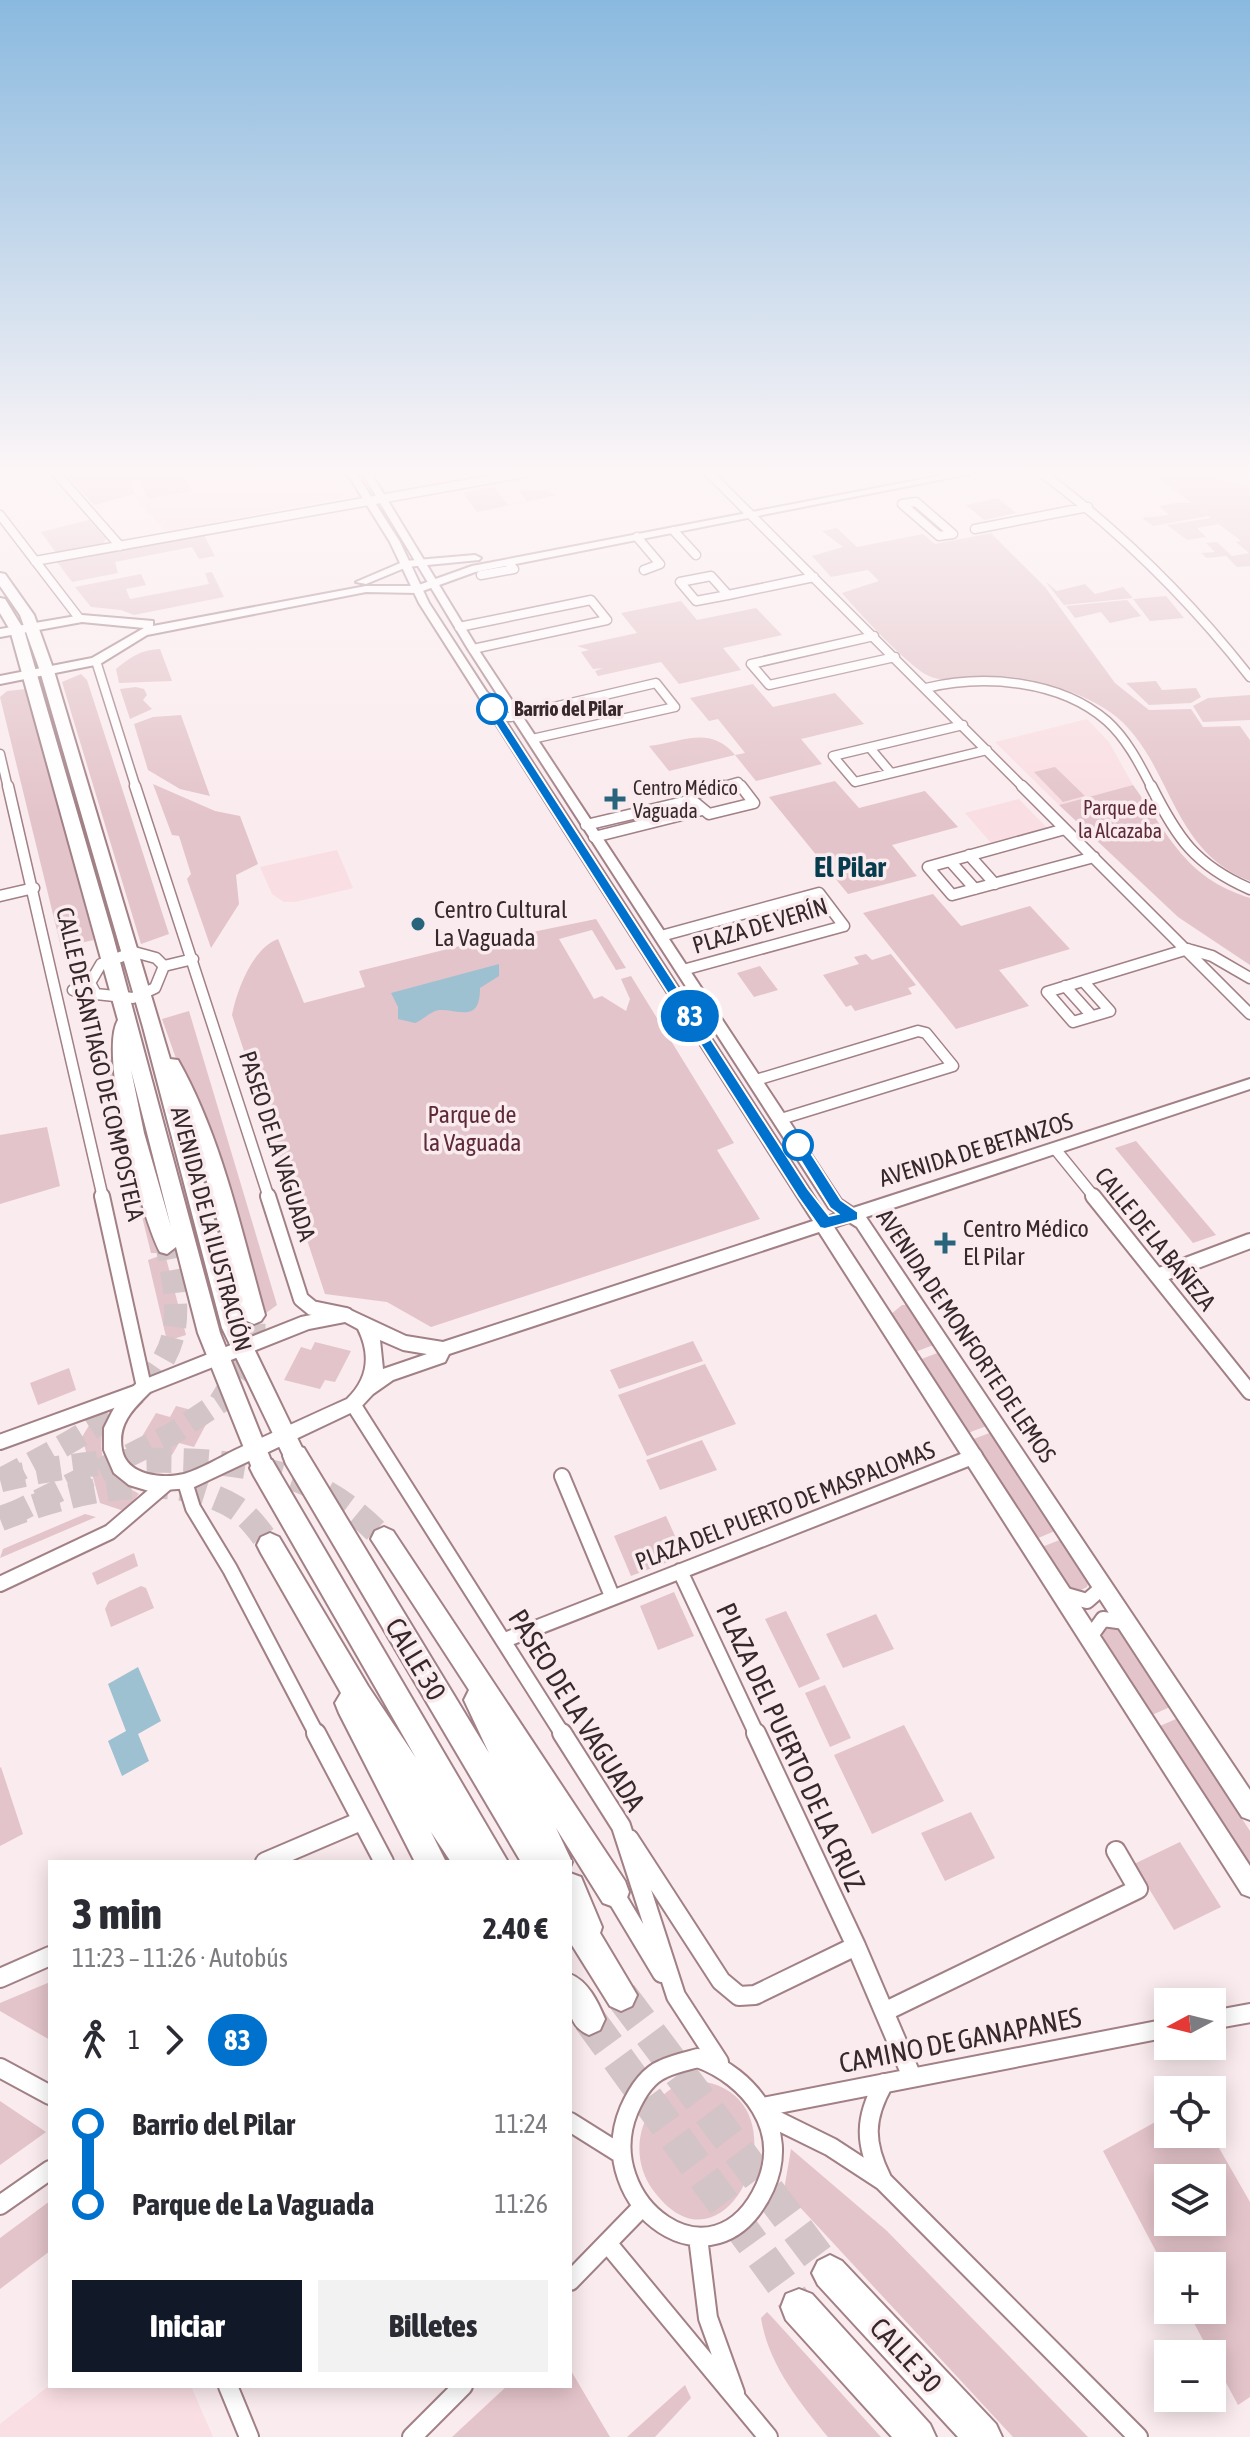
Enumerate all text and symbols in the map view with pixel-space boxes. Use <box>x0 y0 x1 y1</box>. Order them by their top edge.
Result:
marker: Barrio del Pilar <box>477 694 507 724</box>
place label: Barrio del Pilar <box>514 697 624 720</box>
place label: Centro Médico Vaguada <box>633 776 738 822</box>
marker: Centro Médico Vaguada <box>604 788 626 810</box>
park label: Parque de la Alcazaba <box>1078 796 1162 842</box>
district label: El Pilar <box>814 851 887 883</box>
street label: PLAZA DE VERÍN <box>689 892 831 959</box>
place label: Centro Cultural La Vaguada <box>434 896 568 951</box>
street label: CALLE DE SANTIAGO DE COMPOSTELA <box>51 904 150 1224</box>
marker: Centro Cultural La Vaguada <box>409 915 427 933</box>
line badge: 83 <box>654 990 726 1042</box>
text: 83 <box>677 1000 703 1032</box>
street label: PASEO DE LA VAGUADA <box>234 1047 321 1245</box>
park label: Parque de la Vaguada <box>423 1101 521 1156</box>
street label: AVENIDA DE LA ILUSTRACIÓN <box>166 1103 257 1354</box>
street label: AVENIDA DE BETANZOS <box>876 1107 1076 1192</box>
unlabelled marker <box>783 1130 813 1160</box>
street label: CALLE DE LA BAÑEZA <box>1090 1162 1221 1316</box>
street label: AVENIDA DE MONFORTE DE LEMOS <box>871 1204 1061 1467</box>
place label: Centro Médico El Pilar <box>963 1215 1089 1270</box>
marker: Centro Médico El Pilar <box>934 1232 956 1254</box>
street label: PLAZA DEL PUERTO DE MASPALOMAS <box>631 1436 938 1575</box>
street label: PLAZA DEL PUERTO DE LA CRUZ <box>710 1598 872 1896</box>
street label: PASEO DE LA VAGUADA <box>502 1603 652 1817</box>
street label: CALLE 30 <box>379 1612 453 1706</box>
text: 3 min <box>72 1888 162 1938</box>
text: 2.40 € <box>483 1911 548 1945</box>
text: 11:23 – 11:26 · Autobús <box>72 1943 288 1973</box>
north arrow <box>1154 1988 1226 2060</box>
map controls <box>1154 1988 1226 2412</box>
street label: CAMINO DE GANAPANES <box>836 2001 1084 2079</box>
icon: walk <box>72 2018 116 2062</box>
icon: forward <box>152 2018 196 2062</box>
text: 83 <box>224 2024 251 2056</box>
text: 1 <box>128 2025 140 2055</box>
button: locate <box>1154 2076 1226 2148</box>
text: Barrio del Pilar <box>132 2107 295 2141</box>
text: 11:24 <box>494 2109 548 2139</box>
button: layers <box>1154 2164 1226 2236</box>
text: Parque de La Vaguada <box>132 2187 374 2221</box>
text: 11:26 <box>494 2189 548 2219</box>
button: + <box>1154 2252 1226 2324</box>
button: Iniciar <box>72 2280 302 2372</box>
button: Billetes <box>318 2280 548 2372</box>
street label: CALLE 30 <box>864 2311 948 2399</box>
button: − <box>1154 2340 1226 2412</box>

